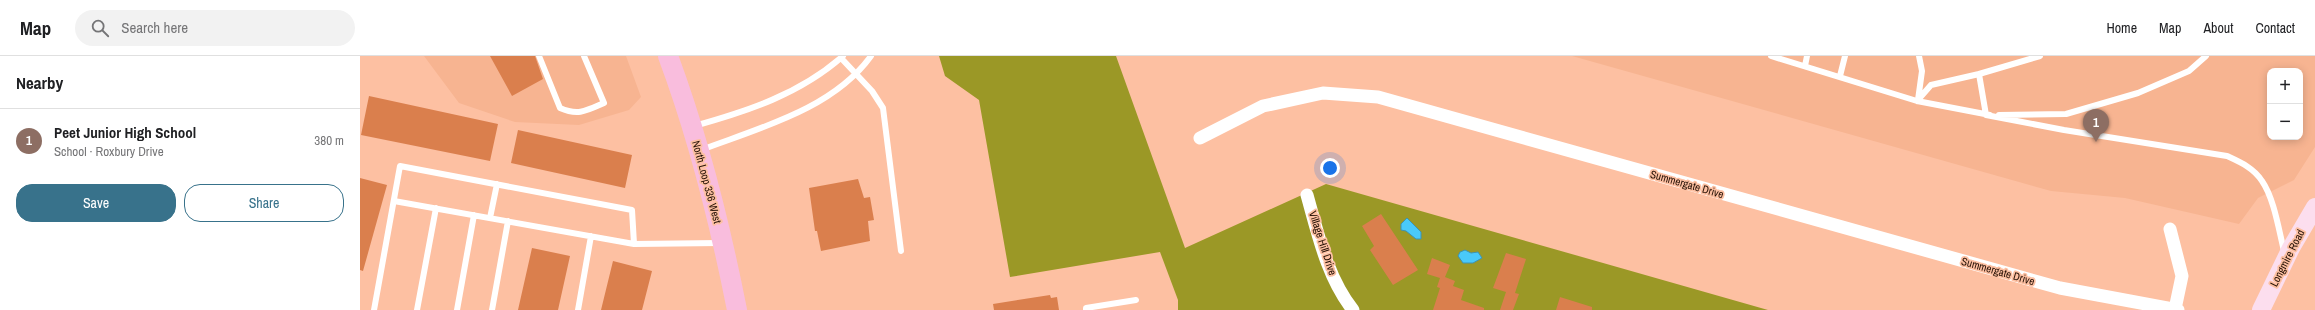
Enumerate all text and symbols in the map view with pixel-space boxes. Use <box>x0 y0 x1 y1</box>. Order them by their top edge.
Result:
search box <box>75 10 355 46</box>
text: Map <box>20 15 51 41</box>
icon: search <box>89 17 111 39</box>
text: Search here <box>121 17 188 38</box>
text: Home <box>2106 19 2137 37</box>
text: Map <box>2159 19 2181 37</box>
text: About <box>2203 19 2233 37</box>
text: Contact <box>2255 19 2295 37</box>
map controls <box>2267 68 2303 140</box>
button: + <box>2267 68 2303 104</box>
text: Nearby <box>16 71 63 94</box>
button: − <box>2267 104 2303 140</box>
pin: 1 <box>2083 109 2109 142</box>
text: Peet Junior High School <box>54 122 196 143</box>
text: 1 <box>26 132 32 149</box>
text: 380 m <box>314 132 344 149</box>
street label: North Loop 336 West <box>689 139 725 225</box>
text: School · Roxbury Drive <box>54 143 164 160</box>
your location <box>1320 158 1340 178</box>
street label: Summergate Drive <box>1649 167 1725 201</box>
button: Save <box>16 184 176 222</box>
button: Share <box>184 184 344 222</box>
street label: Village Hill Drive <box>1306 209 1340 277</box>
street label: Longmire Road <box>2267 227 2307 289</box>
street label: Summergate Drive <box>1960 254 2036 288</box>

